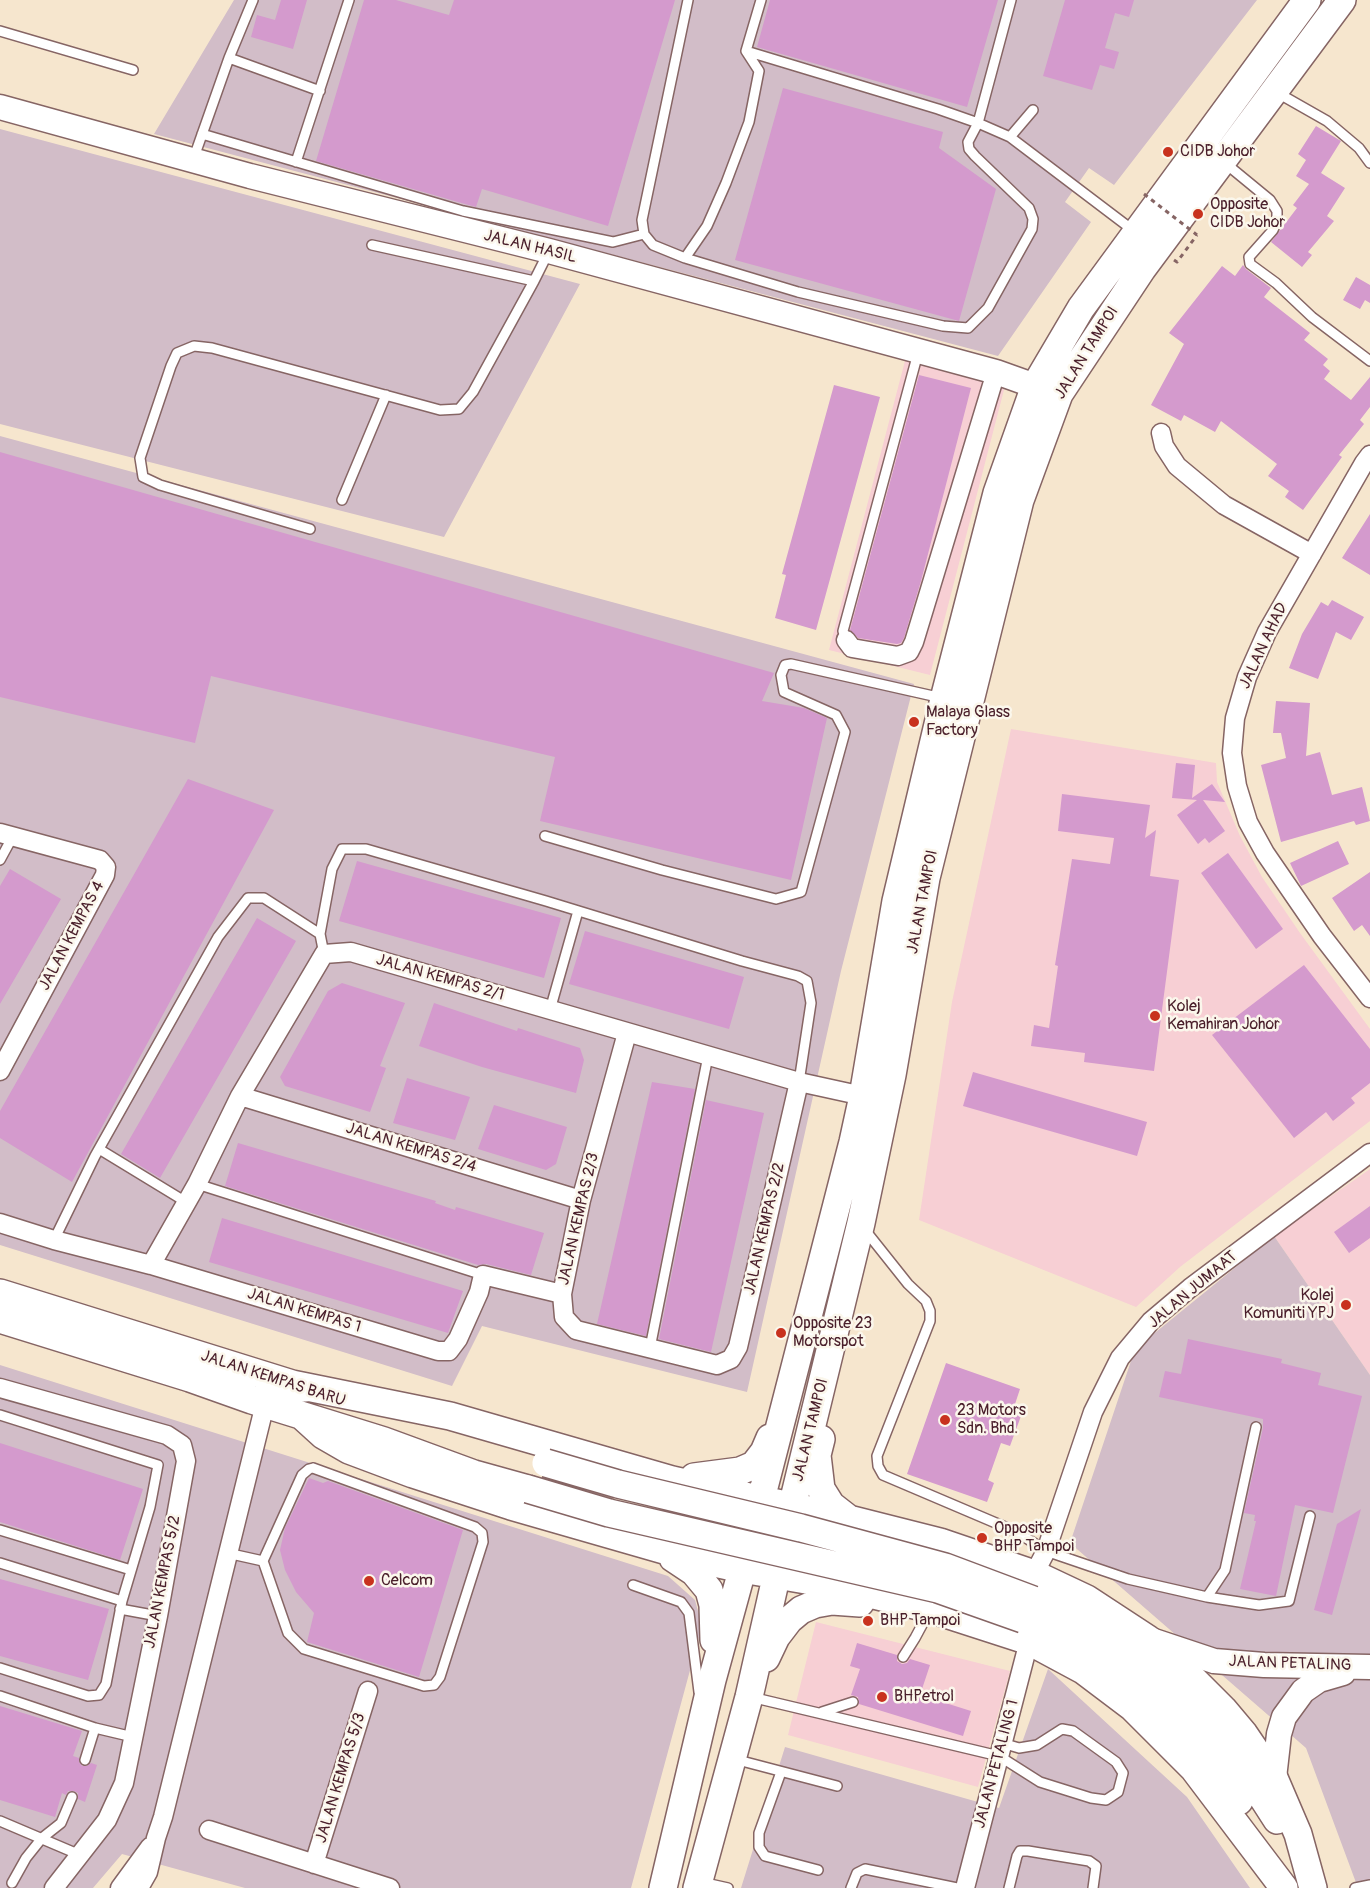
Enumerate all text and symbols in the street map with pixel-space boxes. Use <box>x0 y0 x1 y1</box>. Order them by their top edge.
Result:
place label: CIDB Johor <box>1180 142 1255 162</box>
marker: CIDB Johor <box>1161 145 1175 159</box>
place label: Opposite CIDB Johor <box>1210 195 1285 233</box>
marker: Opposite CIDB Johor <box>1191 207 1205 221</box>
street label: JALAN HASIL <box>482 226 578 268</box>
street label: JALAN TAMPOI <box>1051 303 1123 403</box>
street label: JALAN AHAD <box>1236 600 1292 692</box>
place label: Malaya Glass Factory <box>926 703 1010 741</box>
marker: Malaya Glass Factory <box>907 715 921 729</box>
street label: JALAN TAMPOI <box>904 848 942 956</box>
street label: JALAN KEMPAS 4 <box>35 878 109 994</box>
street label: JALAN KEMPAS 2/1 <box>374 951 506 1005</box>
place label: Kolej Kemahiran Johor <box>1167 997 1280 1035</box>
marker: Kolej Kemahiran Johor <box>1148 1009 1162 1023</box>
street label: JALAN KEMPAS 2/4 <box>343 1119 479 1177</box>
street label: JALAN KEMPAS 2/3 <box>554 1151 604 1287</box>
street label: JALAN KEMPAS 2/2 <box>740 1161 790 1297</box>
street label: JALAN JUMAAT <box>1145 1247 1241 1333</box>
street label: JALAN KEMPAS 1 <box>245 1285 363 1337</box>
place label: Kolej Komuniti YPJ <box>1244 1286 1334 1324</box>
marker: Kolej Komuniti YPJ <box>1339 1298 1353 1312</box>
place label: Opposite 23 Motorspot <box>793 1314 872 1352</box>
marker: Opposite 23 Motorspot <box>774 1326 788 1340</box>
street label: JALAN KEMPAS BARU <box>198 1347 348 1411</box>
street label: JALAN TAMPOI <box>789 1376 833 1484</box>
place label: 23 Motors Sdn. Bhd. <box>957 1401 1026 1439</box>
marker: 23 Motors Sdn. Bhd. <box>938 1413 952 1427</box>
street label: JALAN KEMPAS 5/2 <box>141 1514 185 1650</box>
place label: Opposite BHP Tampoi <box>994 1519 1074 1557</box>
marker: Opposite BHP Tampoi <box>975 1531 989 1545</box>
place label: Celcom <box>381 1571 433 1591</box>
marker: Celcom <box>362 1574 376 1588</box>
place label: BHP Tampoi <box>880 1611 960 1631</box>
marker: BHP Tampoi <box>861 1614 875 1628</box>
street label: JALAN PETALING <box>1228 1652 1352 1676</box>
place label: BHPetrol <box>894 1687 954 1707</box>
marker: BHPetrol <box>875 1690 889 1704</box>
street label: JALAN PETALING 1 <box>971 1698 1023 1830</box>
street label: JALAN KEMPAS 5/3 <box>312 1711 370 1845</box>

